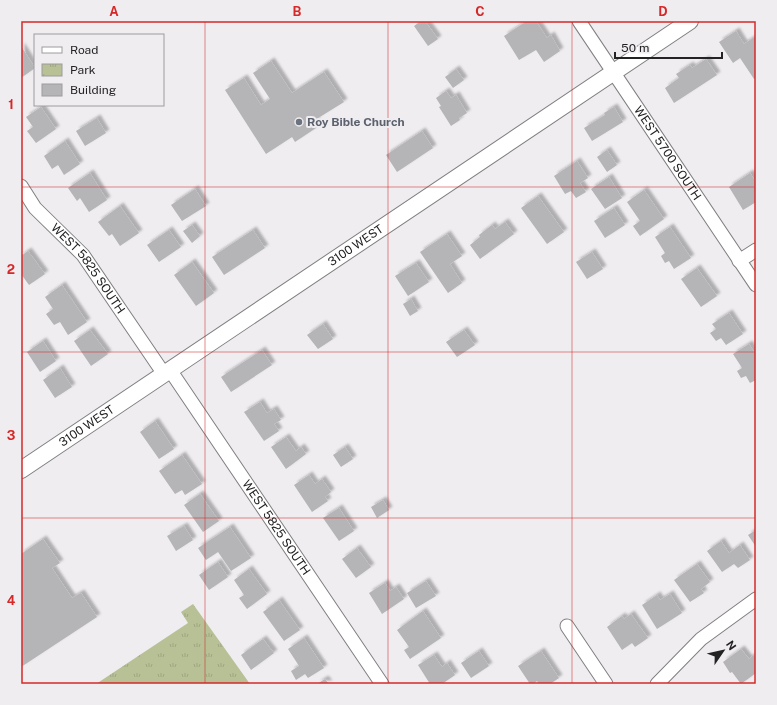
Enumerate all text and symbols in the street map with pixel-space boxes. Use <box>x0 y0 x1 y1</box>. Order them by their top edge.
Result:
text: A <box>109 4 119 19</box>
text: B <box>293 4 302 19</box>
text: C <box>475 4 485 19</box>
text: D <box>658 4 668 19</box>
legend <box>34 34 164 106</box>
scale bar <box>615 34 722 60</box>
text: 50 m <box>621 41 649 55</box>
text: Road <box>70 43 98 57</box>
text: Park <box>70 63 96 77</box>
text: Building <box>70 83 116 97</box>
text: 1 <box>8 97 14 112</box>
street label: WEST 5700 SOUTH <box>631 103 704 203</box>
place label: Roy Bible Church <box>307 115 405 129</box>
marker: Roy Bible Church <box>294 117 304 127</box>
street label: WEST 5825 SOUTH <box>48 221 128 316</box>
street label: 3100 WEST <box>325 222 386 269</box>
text: 2 <box>7 262 15 277</box>
street label: 3100 WEST <box>56 402 117 450</box>
text: 3 <box>7 428 16 443</box>
street label: WEST 5825 SOUTH <box>239 477 313 578</box>
text: 4 <box>7 593 16 608</box>
north arrow <box>703 631 743 671</box>
text: N <box>724 638 739 652</box>

